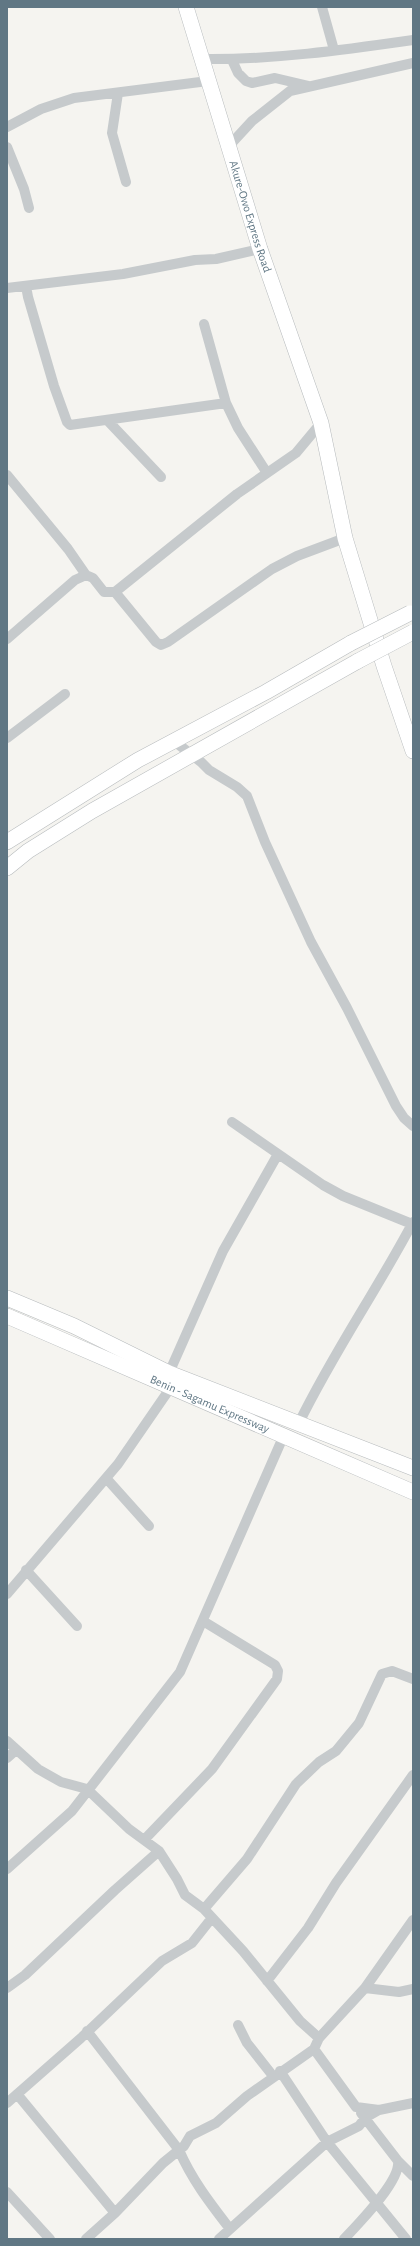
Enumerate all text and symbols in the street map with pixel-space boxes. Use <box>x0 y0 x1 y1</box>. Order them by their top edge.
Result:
street label: Akure-Owo Express Road <box>227 159 274 274</box>
street label: Benin - Sagamu Expressway <box>148 1373 271 1436</box>

